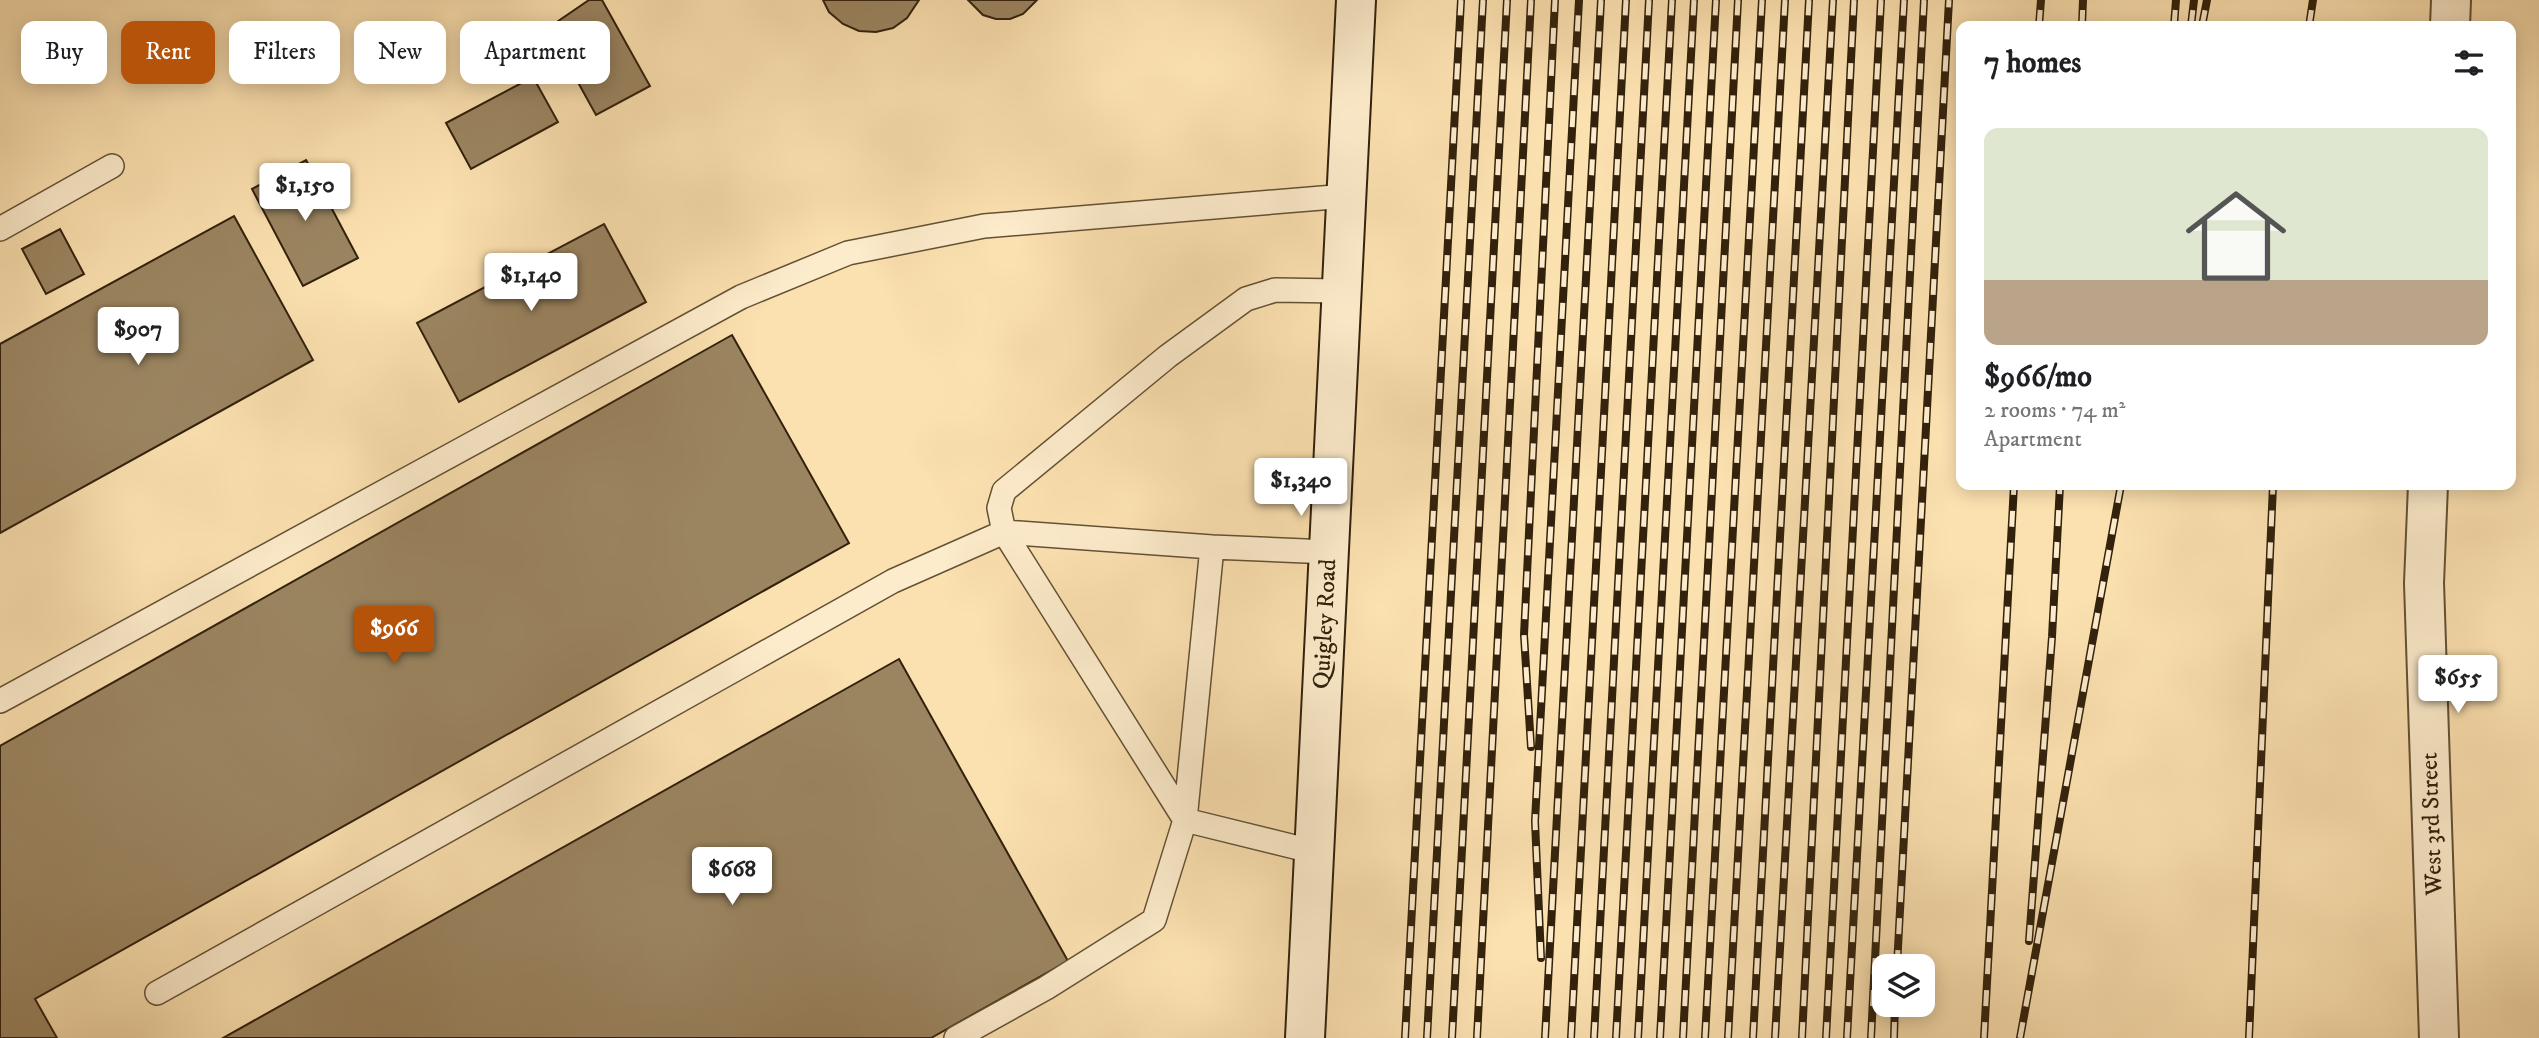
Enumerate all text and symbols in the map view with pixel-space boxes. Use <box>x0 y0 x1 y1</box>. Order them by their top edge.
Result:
chip: Buy <box>21 21 107 84</box>
chip: Rent <box>121 21 215 84</box>
chip: Filters <box>229 21 340 84</box>
chip: New <box>354 21 446 84</box>
chip: Apartment <box>460 21 610 84</box>
icon: filters <box>2450 44 2488 82</box>
text: 7 homes <box>1984 45 2081 82</box>
pin: $1,150 <box>248 164 362 223</box>
text: $1,150 <box>275 171 335 200</box>
icon: home <box>2173 173 2299 299</box>
pin: $1,140 <box>474 254 588 313</box>
text: $1,140 <box>500 261 562 290</box>
pin: $907 <box>97 308 179 367</box>
text: $907 <box>114 315 162 344</box>
text: $966/mo <box>1984 359 2092 396</box>
text: 2 rooms · 74 m² <box>1984 396 2125 425</box>
text: Apartment <box>1984 425 2082 454</box>
pin: $1,340 <box>1244 458 1358 518</box>
text: $1,340 <box>1270 466 1332 495</box>
street label: Quigley Road <box>1307 558 1343 690</box>
pin: $966 <box>353 606 435 666</box>
text: $966 <box>370 614 418 643</box>
pin: $655 <box>2417 656 2499 715</box>
text: $655 <box>2434 663 2482 692</box>
street label: West 3rd Street <box>2414 752 2450 897</box>
pin: $668 <box>691 848 773 907</box>
text: $668 <box>708 855 756 884</box>
map controls <box>1872 954 1935 1017</box>
button: layers <box>1872 954 1935 1017</box>

